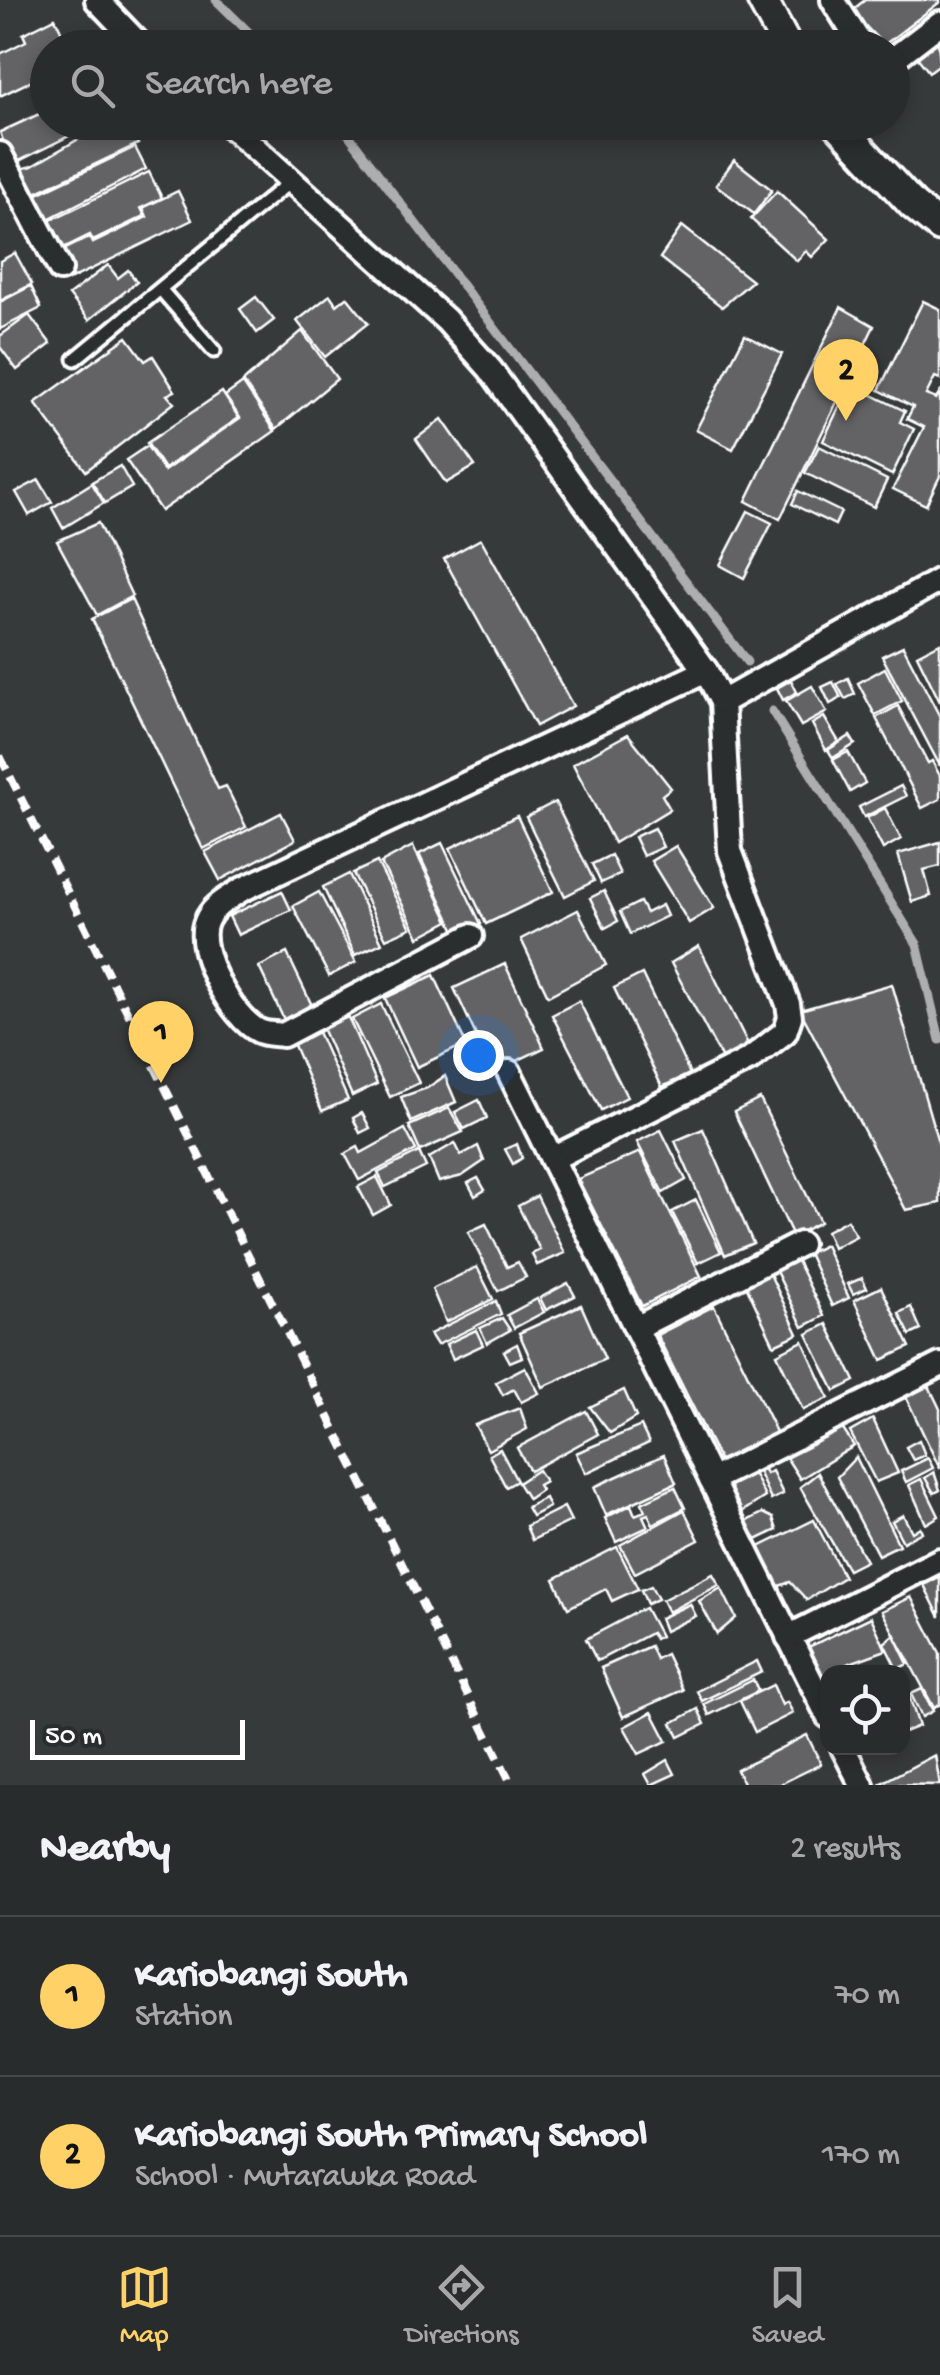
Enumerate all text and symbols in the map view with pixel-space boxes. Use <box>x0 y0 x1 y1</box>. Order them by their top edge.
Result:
search box <box>30 30 910 140</box>
icon: search <box>65 58 120 113</box>
text: Search here <box>145 63 332 107</box>
pin: 2 <box>814 338 878 421</box>
pin: 1 <box>128 1000 194 1083</box>
your location <box>453 1030 504 1081</box>
map controls <box>820 1665 910 1755</box>
button: locate <box>820 1665 910 1755</box>
scale bar <box>30 1715 245 1760</box>
text: 50 m <box>45 1721 102 1754</box>
text: Nearby <box>40 1826 170 1875</box>
text: 2 results <box>790 1831 900 1869</box>
text: Kariobangi South <box>135 1955 408 1999</box>
text: 1 <box>66 1977 79 2015</box>
text: 70 m <box>835 1977 900 2015</box>
text: Station <box>135 1999 232 2037</box>
text: Kariobangi South Primary School <box>135 2115 647 2159</box>
text: 2 <box>65 2137 80 2175</box>
text: 170 m <box>822 2137 900 2175</box>
text: School · Mutarawka Road <box>135 2159 475 2197</box>
tab: Map <box>117 2260 172 2353</box>
tab: Directions <box>405 2260 519 2353</box>
tab: Saved <box>752 2260 823 2353</box>

